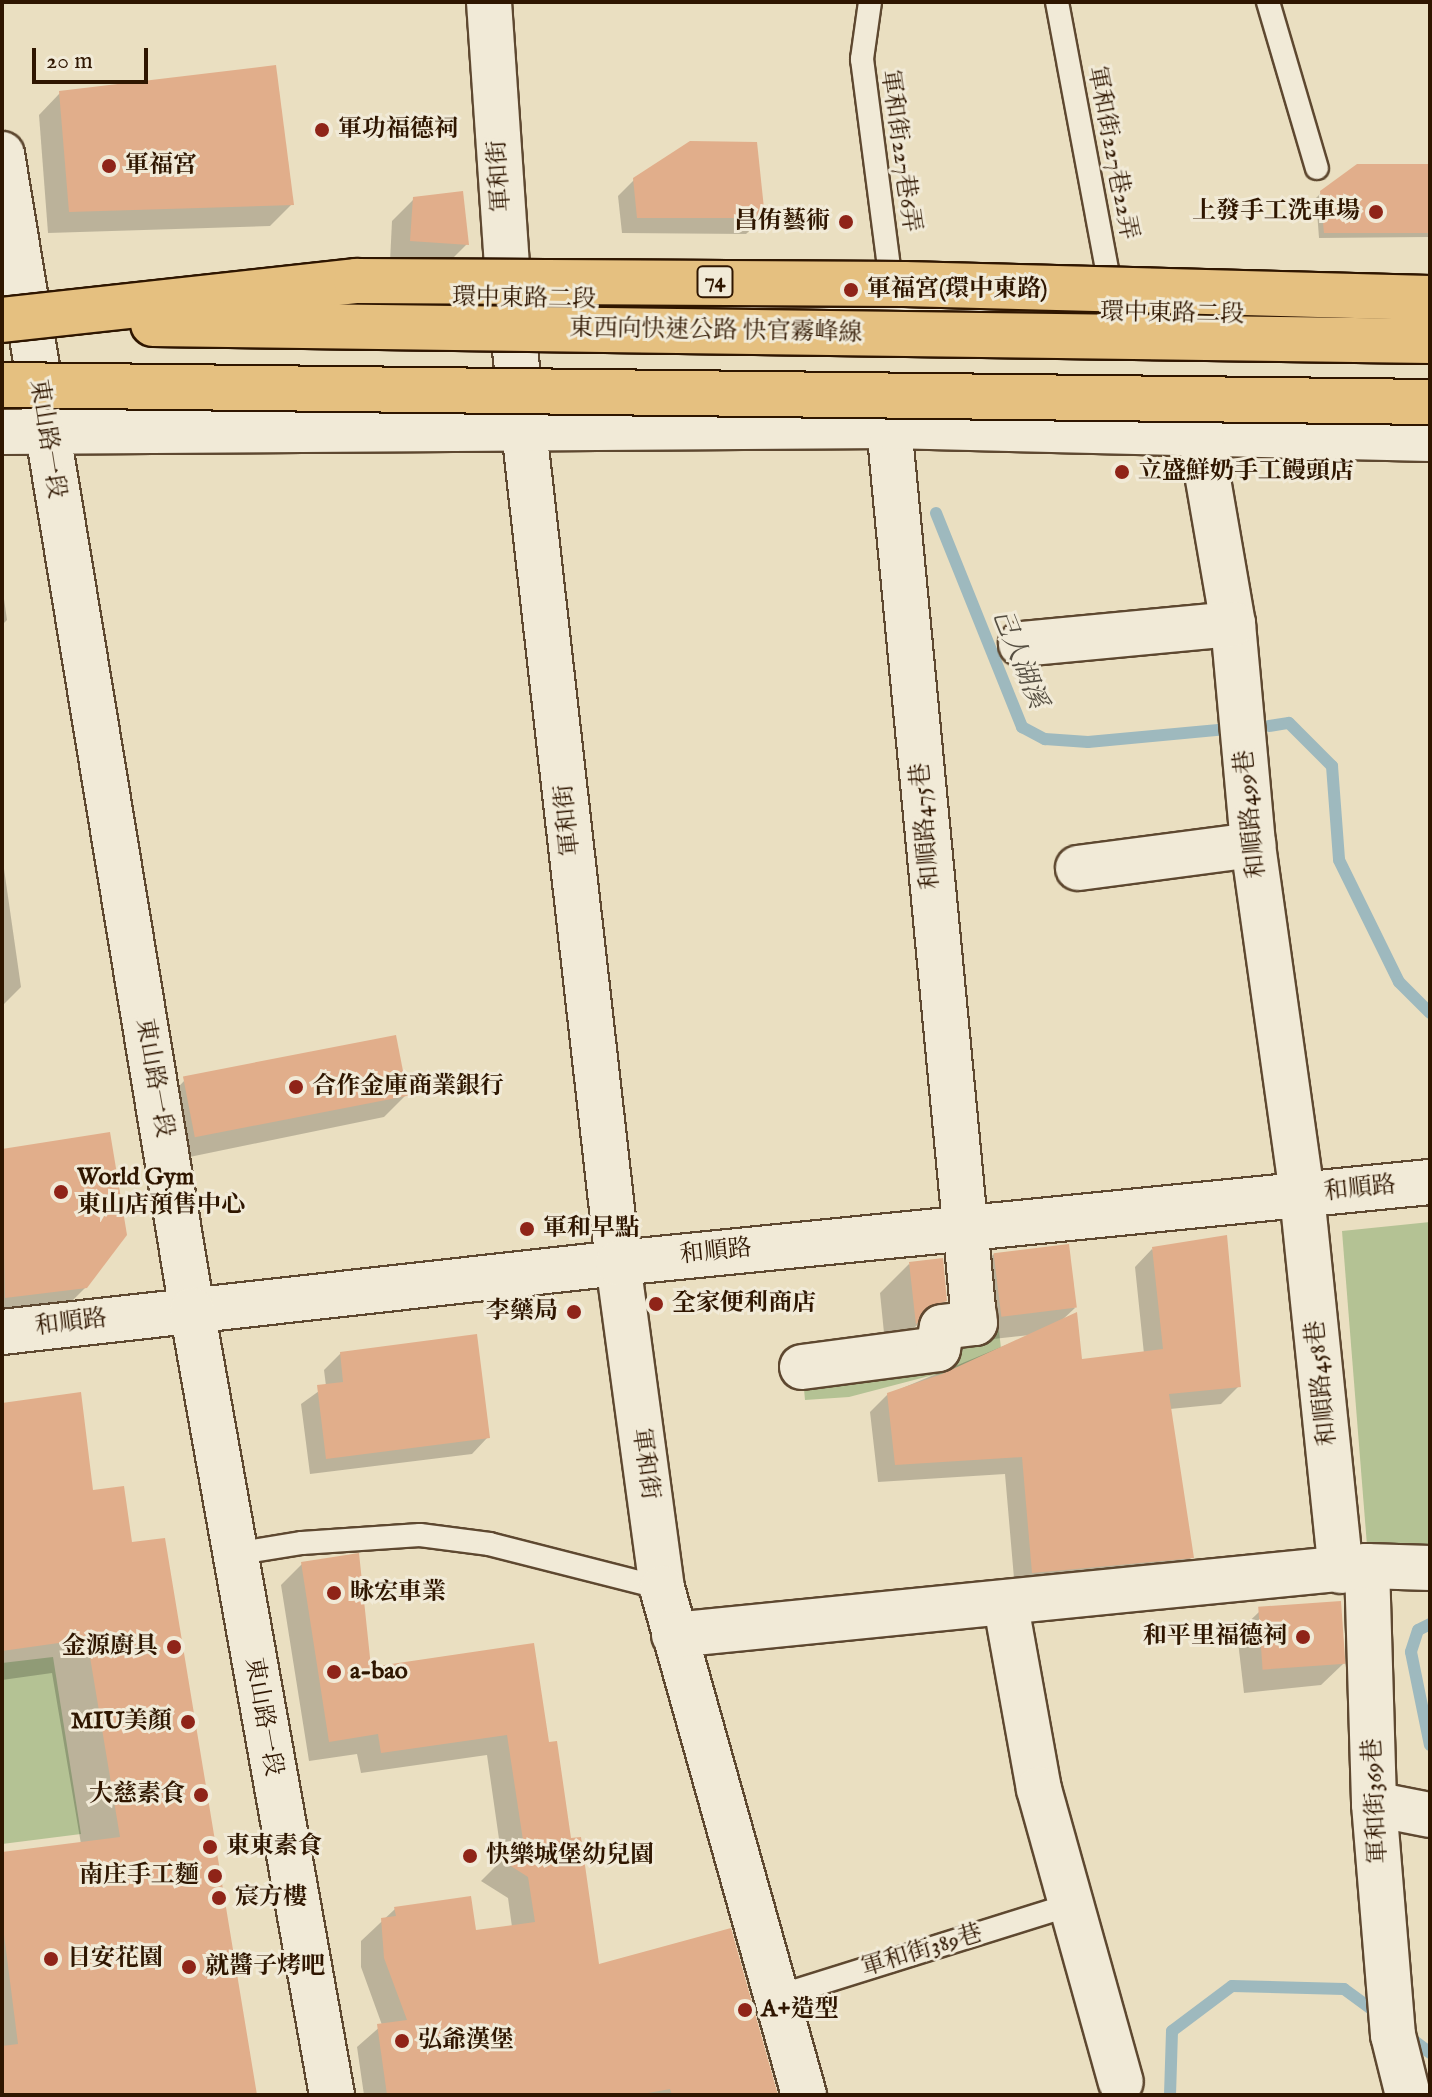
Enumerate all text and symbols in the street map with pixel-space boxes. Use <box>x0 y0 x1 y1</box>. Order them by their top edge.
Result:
scale bar <box>36 32 152 82</box>
text: 20 m <box>46 46 93 77</box>
street label: 軍和街227巷22弄 <box>1081 64 1143 242</box>
street label: 軍和街227巷6弄 <box>874 68 926 234</box>
place label: 軍功福德祠 <box>338 116 458 144</box>
marker: 軍功福德祠 <box>313 121 331 139</box>
street label: 軍和街 <box>483 139 517 213</box>
place label: 軍福宮 <box>125 152 197 180</box>
marker: 軍福宮 <box>100 157 118 175</box>
place label: 上發手工洗車場 <box>1192 198 1360 226</box>
marker: 上發手工洗車場 <box>1367 203 1385 221</box>
place label: 昌侑藝術 <box>734 208 830 236</box>
marker: 昌侑藝術 <box>837 213 855 231</box>
road number: 74 <box>695 264 735 300</box>
place label: 軍福宮(環中東路) <box>867 276 1047 304</box>
marker: 軍福宮(環中東路) <box>842 281 860 299</box>
street label: 環中東路二段 <box>452 283 596 315</box>
street label: 環中東路二段 <box>1100 298 1244 330</box>
street label: 東西向快速公路 快官霧峰線 <box>569 314 863 348</box>
street label: 東山路一段 <box>23 377 71 501</box>
place label: 立盛鮮奶手工饅頭店 <box>1138 458 1354 486</box>
marker: 立盛鮮奶手工饅頭店 <box>1113 463 1131 481</box>
water label: 己人湖溪 <box>985 605 1053 713</box>
street label: 和順路499巷 <box>1230 748 1272 880</box>
street label: 和順路475巷 <box>906 762 946 890</box>
street label: 軍和街 <box>550 783 586 857</box>
street label: 東山路一段 <box>129 1016 179 1140</box>
place label: 合作金庫商業銀行 <box>312 1073 504 1101</box>
marker: 合作金庫商業銀行 <box>287 1078 305 1096</box>
place label: World Gym 東山店預售中心 <box>77 1164 245 1220</box>
street label: 和順路 <box>1323 1171 1397 1207</box>
marker: World Gym 東山店預售中心 <box>52 1183 70 1201</box>
place label: 軍和早點 <box>543 1215 639 1243</box>
marker: 軍和早點 <box>518 1220 536 1238</box>
street label: 和順路 <box>679 1234 753 1270</box>
place label: 全家便利商店 <box>672 1290 816 1318</box>
marker: 全家便利商店 <box>647 1295 665 1313</box>
place label: 李藥局 <box>486 1298 558 1326</box>
marker: 李藥局 <box>565 1303 583 1321</box>
street label: 和順路 <box>34 1304 108 1342</box>
street label: 和順路458巷 <box>1301 1319 1343 1447</box>
street label: 軍和街 <box>626 1426 664 1502</box>
place label: 昹宏車業 <box>350 1579 446 1607</box>
marker: 昹宏車業 <box>325 1584 343 1602</box>
place label: 和平里福德祠 <box>1143 1623 1287 1651</box>
marker: 和平里福德祠 <box>1294 1628 1312 1646</box>
place label: 金源廚具 <box>62 1633 158 1661</box>
marker: 金源廚具 <box>165 1638 183 1656</box>
street label: 東山路一段 <box>238 1655 288 1779</box>
place label: a-bao <box>350 1658 408 1686</box>
marker: a-bao <box>325 1663 343 1681</box>
place label: MIU美顏 <box>71 1708 172 1736</box>
marker: MIU美顏 <box>179 1713 197 1731</box>
street label: 軍和街369巷 <box>1358 1738 1394 1864</box>
place label: 大慈素食 <box>89 1781 185 1809</box>
marker: 大慈素食 <box>192 1786 210 1804</box>
place label: 東東素食 <box>226 1833 322 1861</box>
marker: 東東素食 <box>201 1838 219 1856</box>
place label: 快樂城堡幼兒園 <box>486 1842 654 1870</box>
marker: 快樂城堡幼兒園 <box>461 1847 479 1865</box>
place label: 南庄手工麵 <box>79 1862 199 1890</box>
marker: 南庄手工麵 <box>206 1867 224 1885</box>
place label: 宸方樓 <box>235 1884 307 1912</box>
marker: 宸方樓 <box>210 1889 228 1907</box>
street label: 軍和街389巷 <box>858 1919 986 1983</box>
place label: 日安花園 <box>67 1945 163 1973</box>
marker: 日安花園 <box>42 1950 60 1968</box>
place label: 就醬子烤吧 <box>205 1953 325 1981</box>
marker: 就醬子烤吧 <box>180 1958 198 1976</box>
place label: A+造型 <box>761 1996 839 2024</box>
marker: A+造型 <box>736 2001 754 2019</box>
place label: 弘爺漢堡 <box>418 2027 514 2055</box>
marker: 弘爺漢堡 <box>393 2032 411 2050</box>

